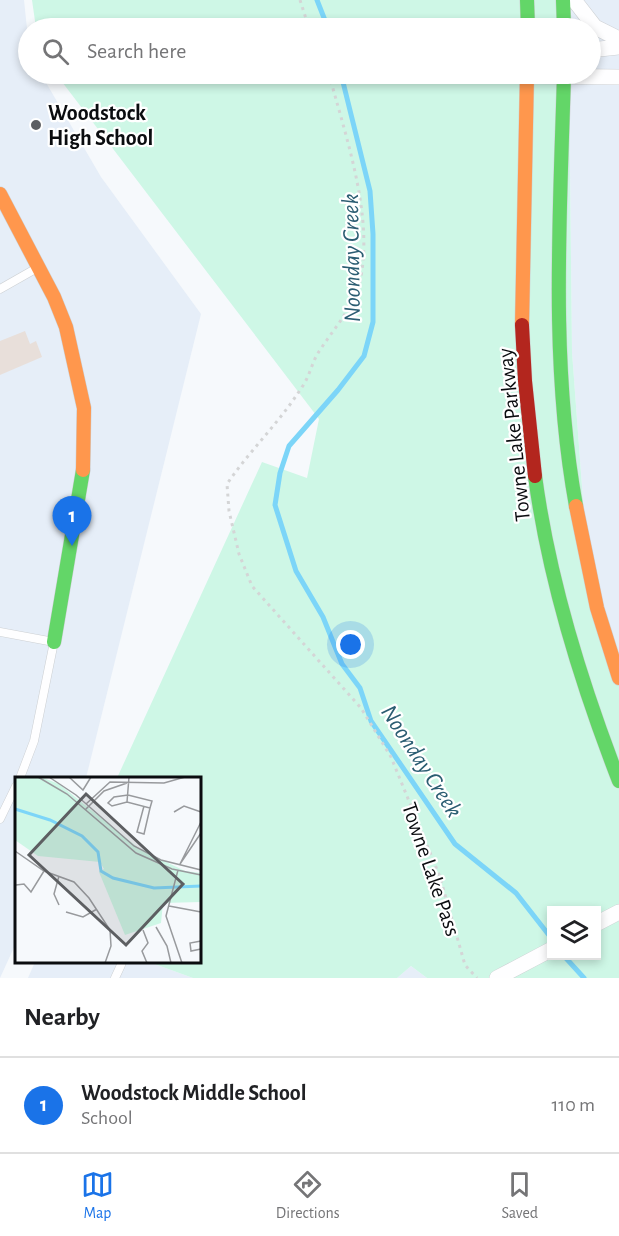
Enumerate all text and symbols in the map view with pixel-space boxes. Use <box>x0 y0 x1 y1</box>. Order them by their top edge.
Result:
search box <box>18 18 601 84</box>
icon: search <box>39 35 72 68</box>
text: Search here <box>87 40 186 62</box>
place label: Woodstock High School <box>48 102 153 149</box>
marker: Woodstock High School <box>29 118 43 132</box>
water label: Noonday Creek <box>339 193 365 323</box>
street label: Towne Lake Parkway <box>494 346 534 523</box>
pin: 1 <box>52 496 92 546</box>
your location <box>336 630 365 659</box>
water label: Noonday Creek <box>376 701 466 822</box>
inset map <box>15 777 201 963</box>
street label: Towne Lake Pass <box>398 800 464 939</box>
map controls <box>547 906 601 960</box>
button: layers <box>547 906 601 960</box>
text: Nearby <box>24 1004 100 1030</box>
text: Woodstock Middle School <box>81 1082 306 1104</box>
text: 1 <box>40 1095 47 1115</box>
text: 110 m <box>551 1095 595 1115</box>
text: School <box>81 1108 133 1128</box>
tab: Map <box>81 1168 114 1223</box>
tab: Directions <box>276 1168 340 1223</box>
tab: Saved <box>501 1168 538 1223</box>

